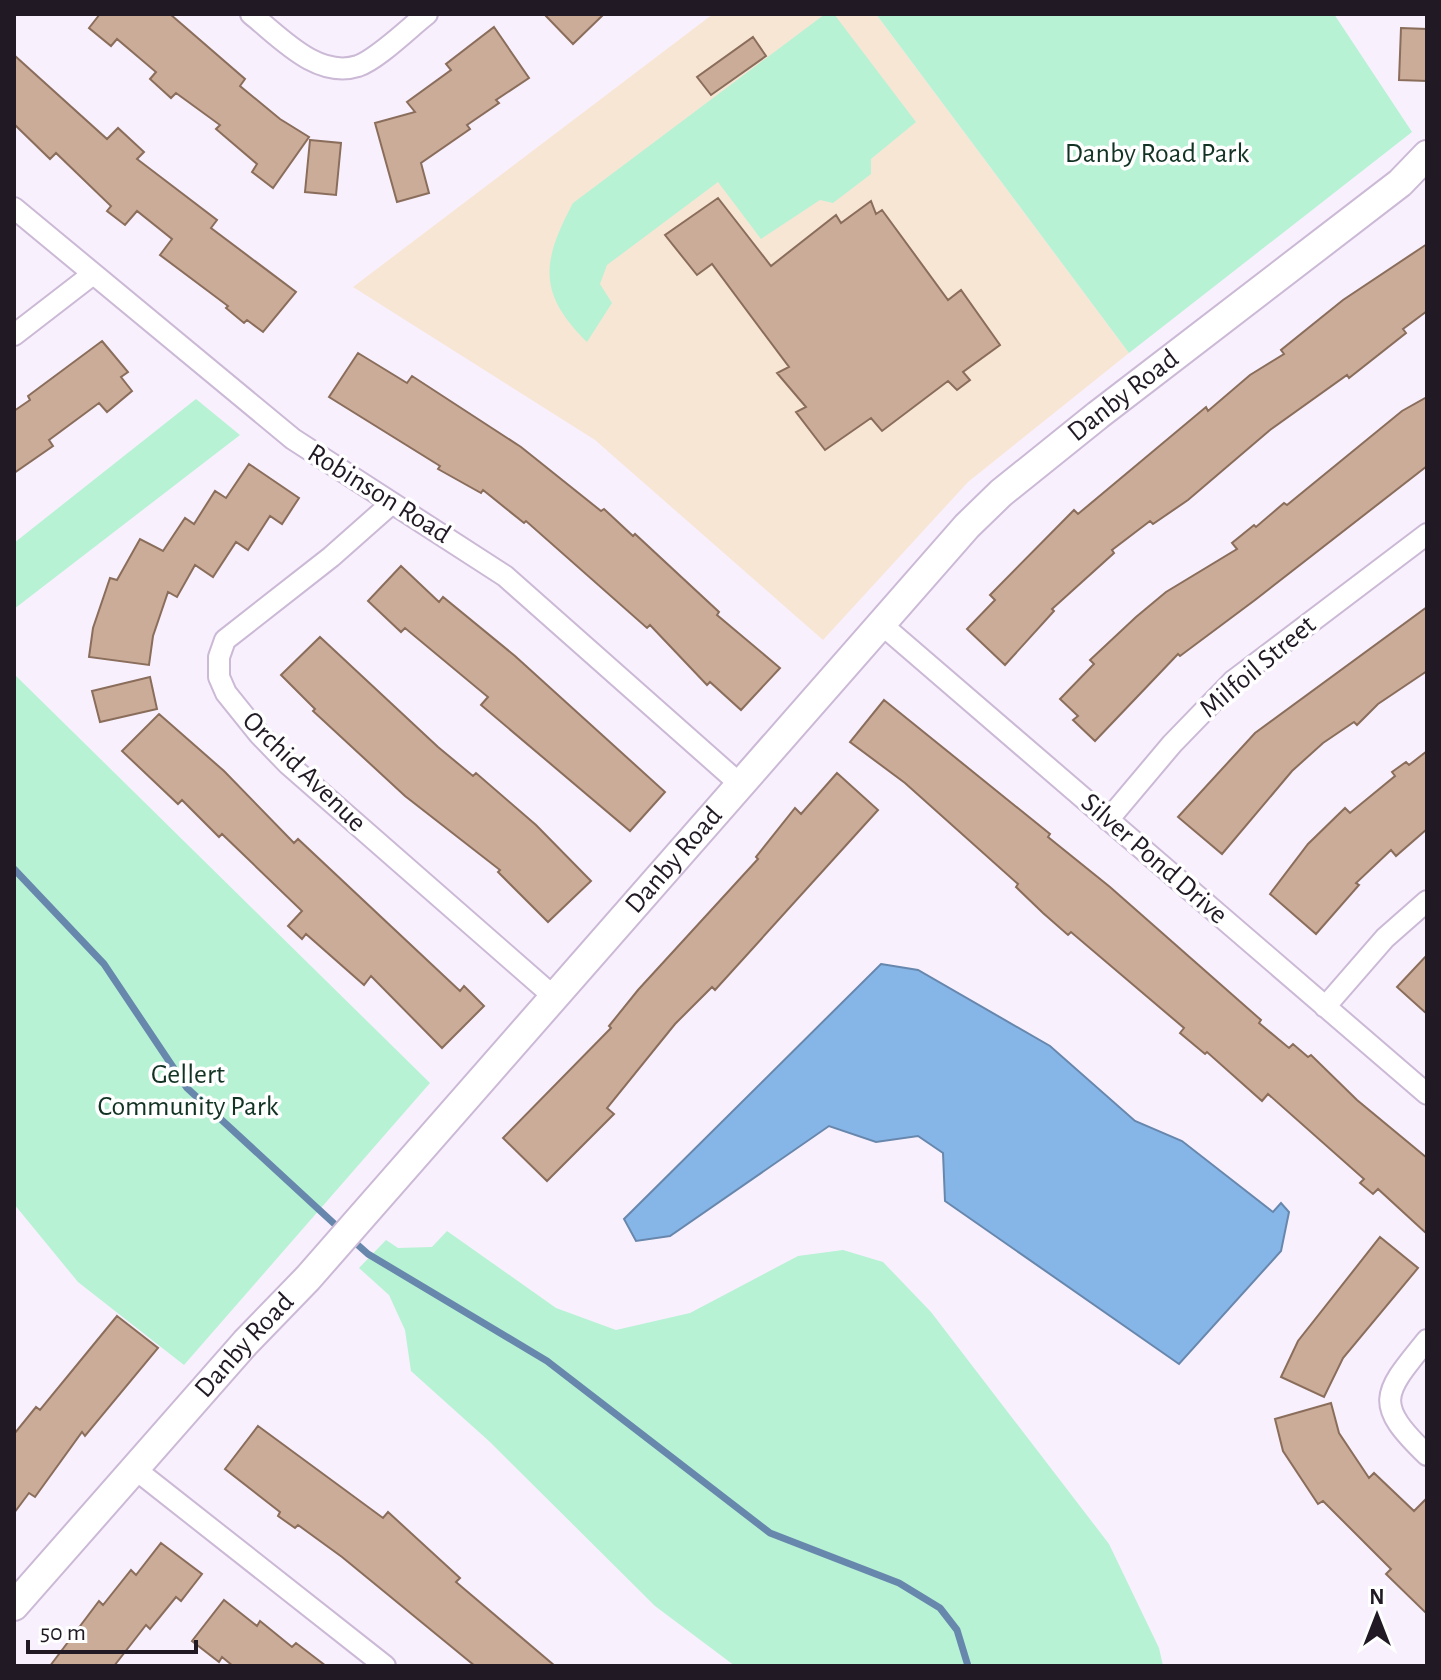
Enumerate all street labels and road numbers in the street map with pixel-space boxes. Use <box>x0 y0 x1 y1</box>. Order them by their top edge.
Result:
street label: Danby Road <box>1063 345 1184 447</box>
street label: Robinson Road <box>303 439 455 549</box>
street label: Milfoil Street <box>1195 611 1321 723</box>
street label: Orchid Avenue <box>237 706 371 838</box>
street label: Silver Pond Drive <box>1076 788 1232 930</box>
street label: Danby Road <box>620 802 728 919</box>
street label: Danby Road <box>190 1287 299 1403</box>

